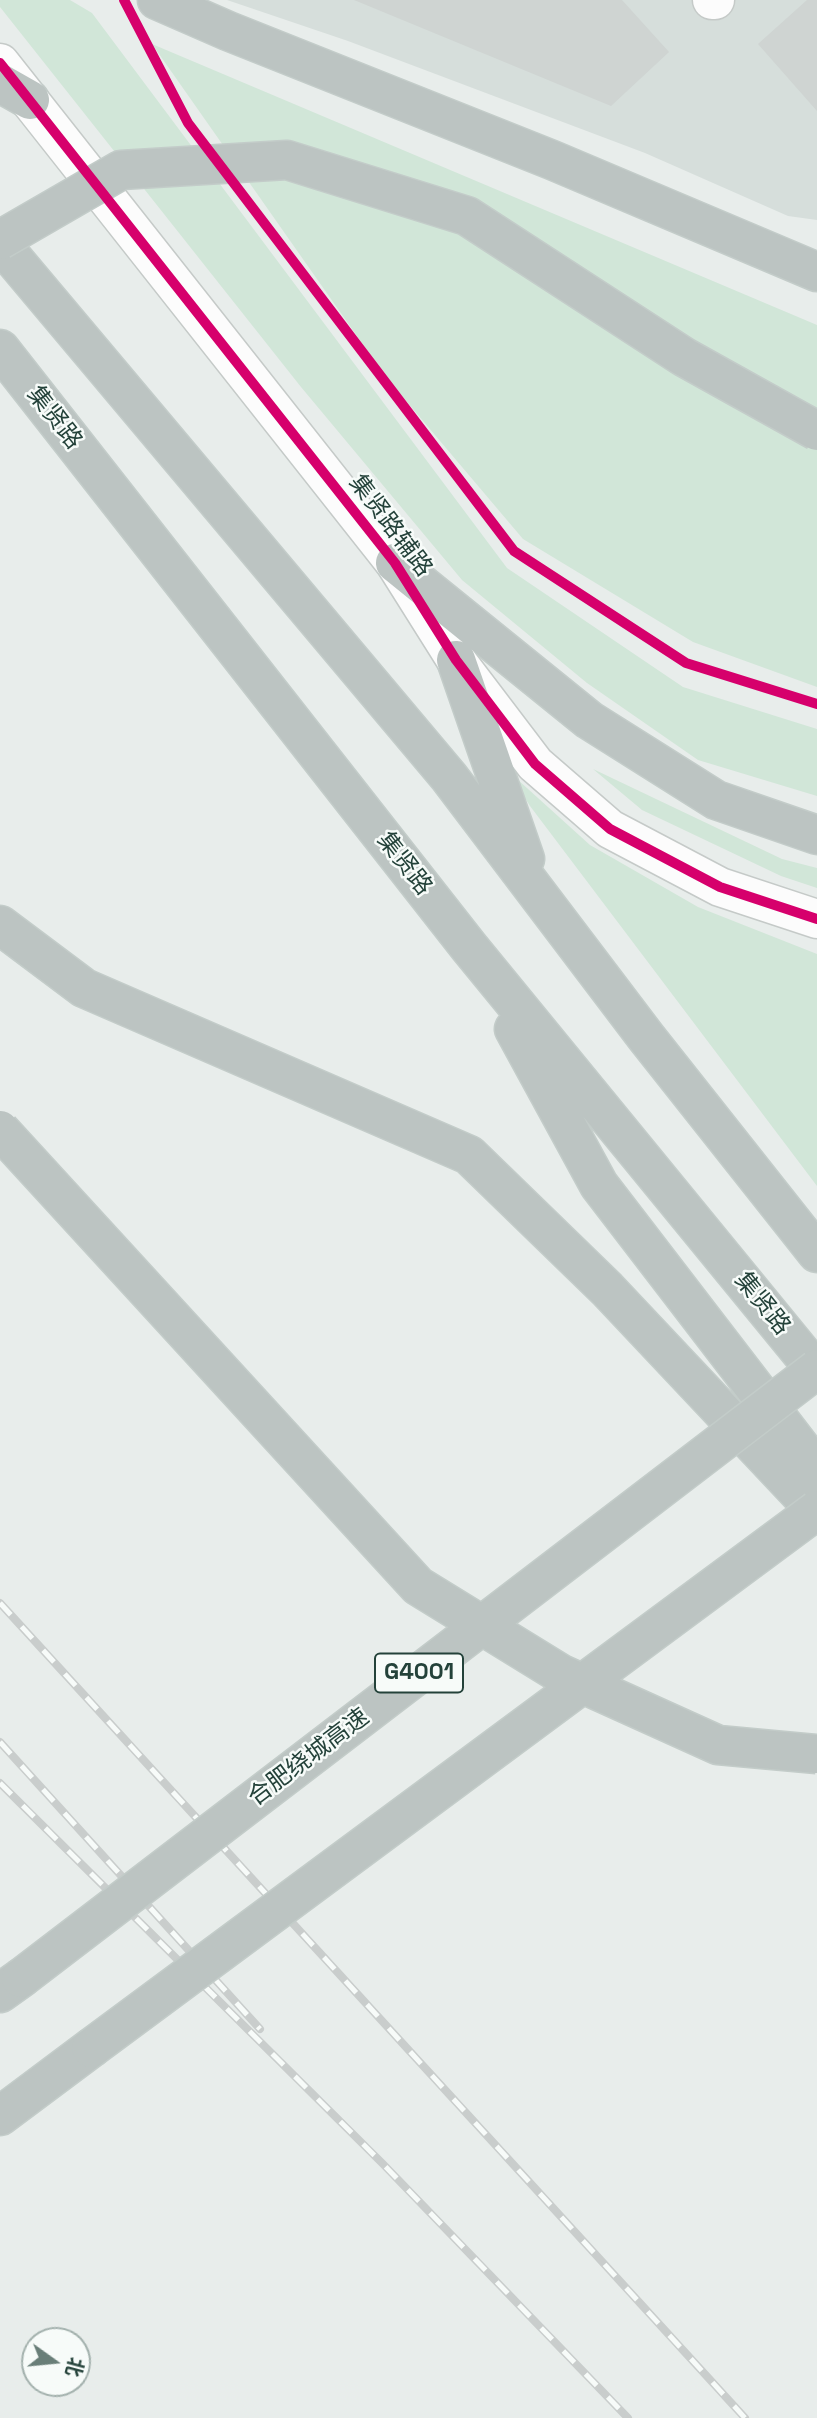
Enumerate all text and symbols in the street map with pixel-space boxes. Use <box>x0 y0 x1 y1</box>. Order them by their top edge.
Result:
street label: 集贤路 <box>20 381 88 455</box>
street label: 集贤路辅路 <box>342 469 438 583</box>
street label: 集贤路 <box>370 827 438 901</box>
street label: 集贤路 <box>728 1267 796 1341</box>
road number: G4001 <box>375 1654 463 1692</box>
street label: 合肥绕城高速 <box>243 1703 375 1813</box>
north arrow <box>21 2327 91 2397</box>
text: 北 <box>60 2355 89 2379</box>

